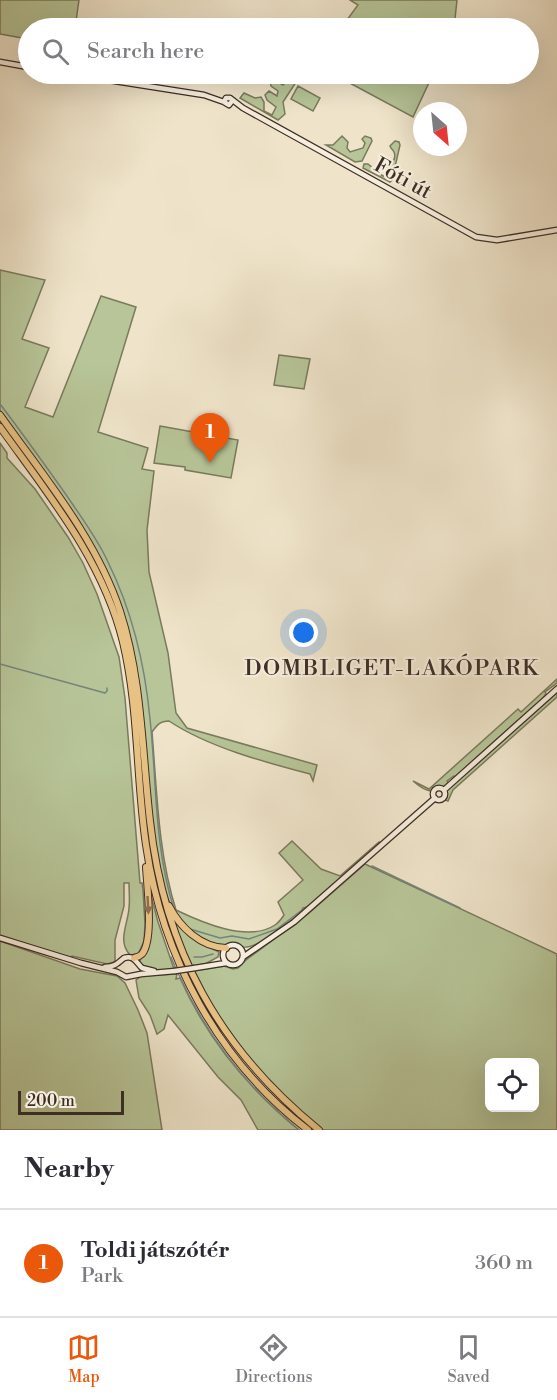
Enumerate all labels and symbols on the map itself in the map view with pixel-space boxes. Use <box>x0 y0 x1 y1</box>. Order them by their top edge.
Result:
north arrow <box>413 102 467 156</box>
street label: Fóti út <box>369 152 436 206</box>
pin: 1 <box>190 414 230 463</box>
your location <box>289 618 318 647</box>
district label: DOMBLIGET-LAKÓPARK <box>244 653 540 682</box>
one-way arrow <box>143 895 152 914</box>
scale bar <box>18 1088 124 1116</box>

